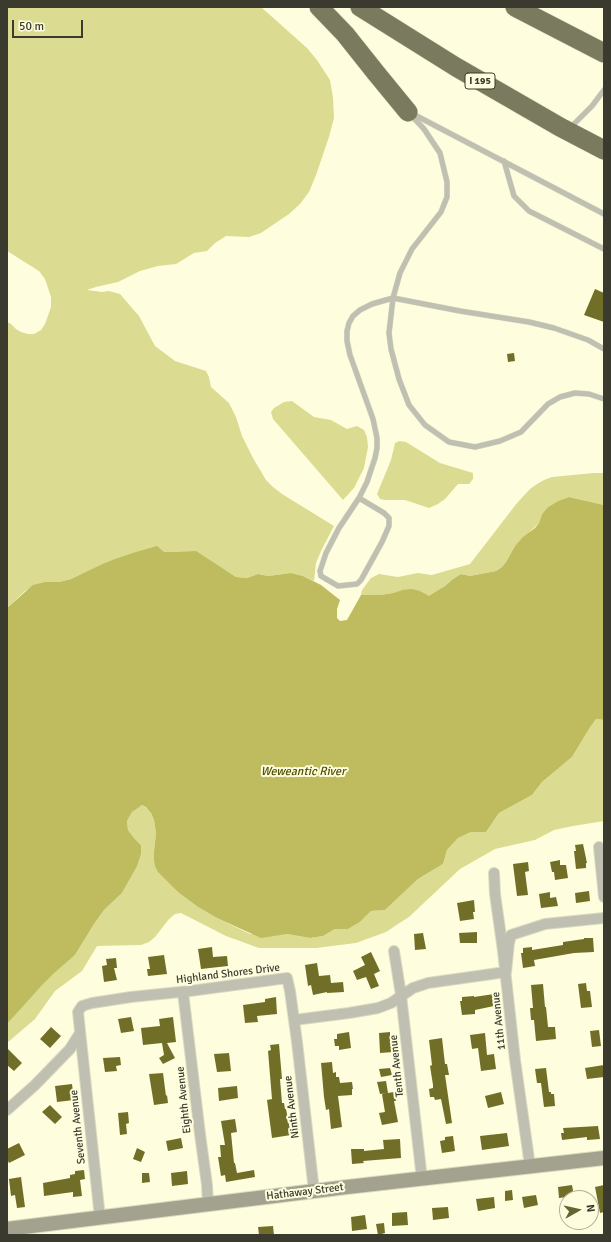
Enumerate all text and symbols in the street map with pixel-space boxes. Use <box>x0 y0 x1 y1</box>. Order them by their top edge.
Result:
scale bar <box>14 12 85 38</box>
text: 50 m <box>19 19 44 34</box>
road number: I 195 <box>465 73 495 89</box>
water label: Weweantic River <box>261 765 345 779</box>
street label: Highland Shores Drive <box>175 961 281 987</box>
street label: 11th Avenue <box>489 991 509 1051</box>
street label: Tenth Avenue <box>387 1034 407 1098</box>
street label: Eighth Avenue <box>174 1066 194 1134</box>
street label: Ninth Avenue <box>282 1075 302 1139</box>
street label: Seventh Avenue <box>68 1089 88 1165</box>
street label: Hathaway Street <box>266 1181 344 1203</box>
north arrow <box>559 1190 599 1230</box>
text: N <box>583 1204 597 1213</box>

